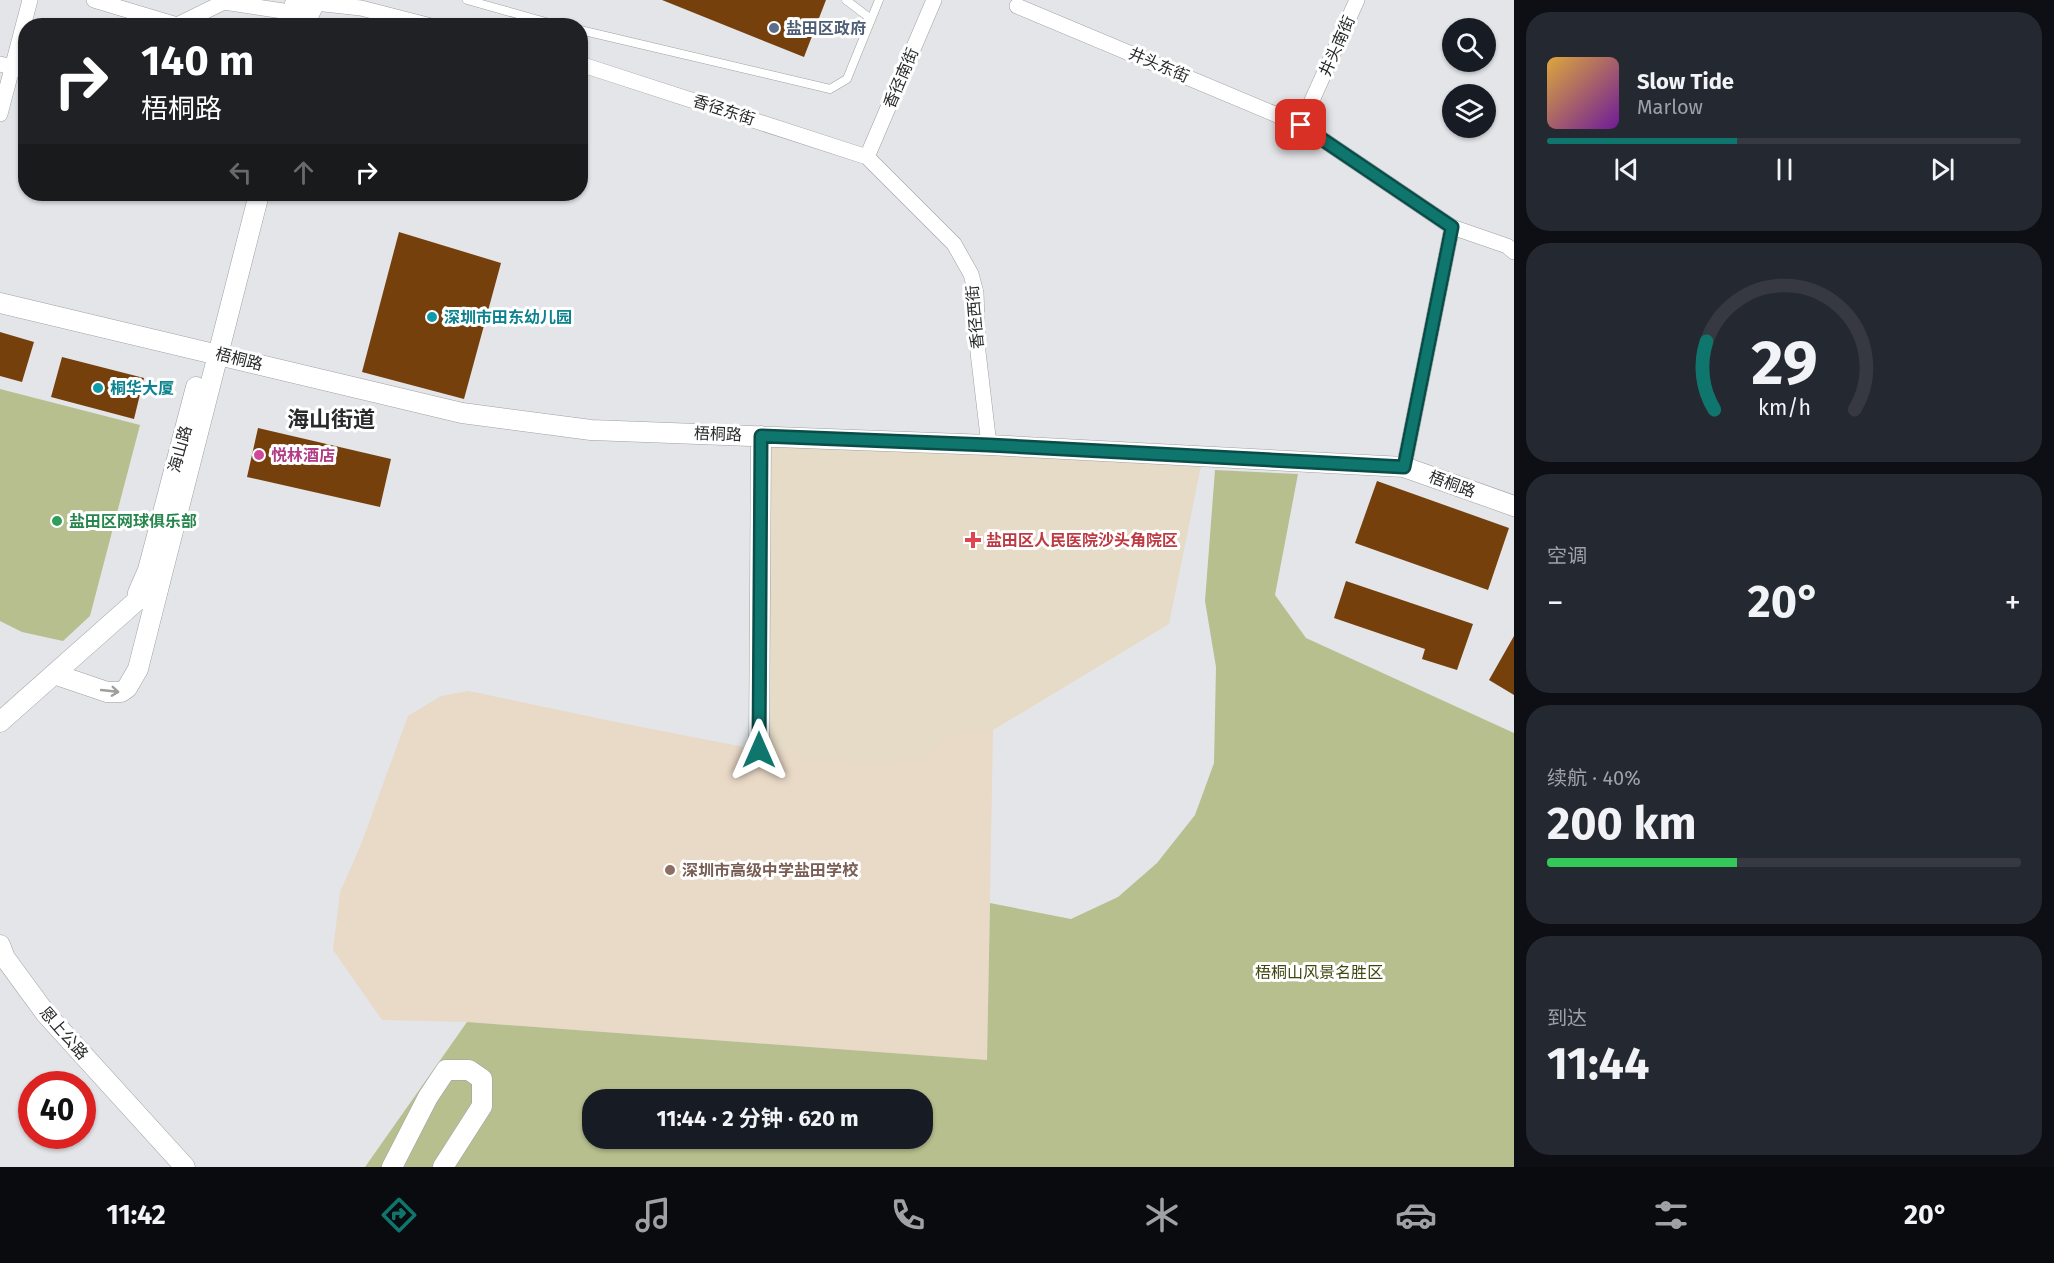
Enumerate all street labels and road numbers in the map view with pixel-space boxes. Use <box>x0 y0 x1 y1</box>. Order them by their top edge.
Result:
street label: 井头南街 <box>1315 13 1359 79</box>
street label: 井头东街 <box>1126 44 1192 86</box>
street label: 香径南街 <box>880 45 922 111</box>
street label: 香径东街 <box>691 91 757 129</box>
street label: 香径西街 <box>963 284 987 350</box>
street label: 梧桐路 <box>213 344 265 374</box>
street label: 海山路 <box>165 423 195 475</box>
street label: 梧桐路 <box>694 424 742 444</box>
street label: 梧桐路 <box>1426 467 1478 501</box>
street label: 恩上公路 <box>36 1003 92 1063</box>

